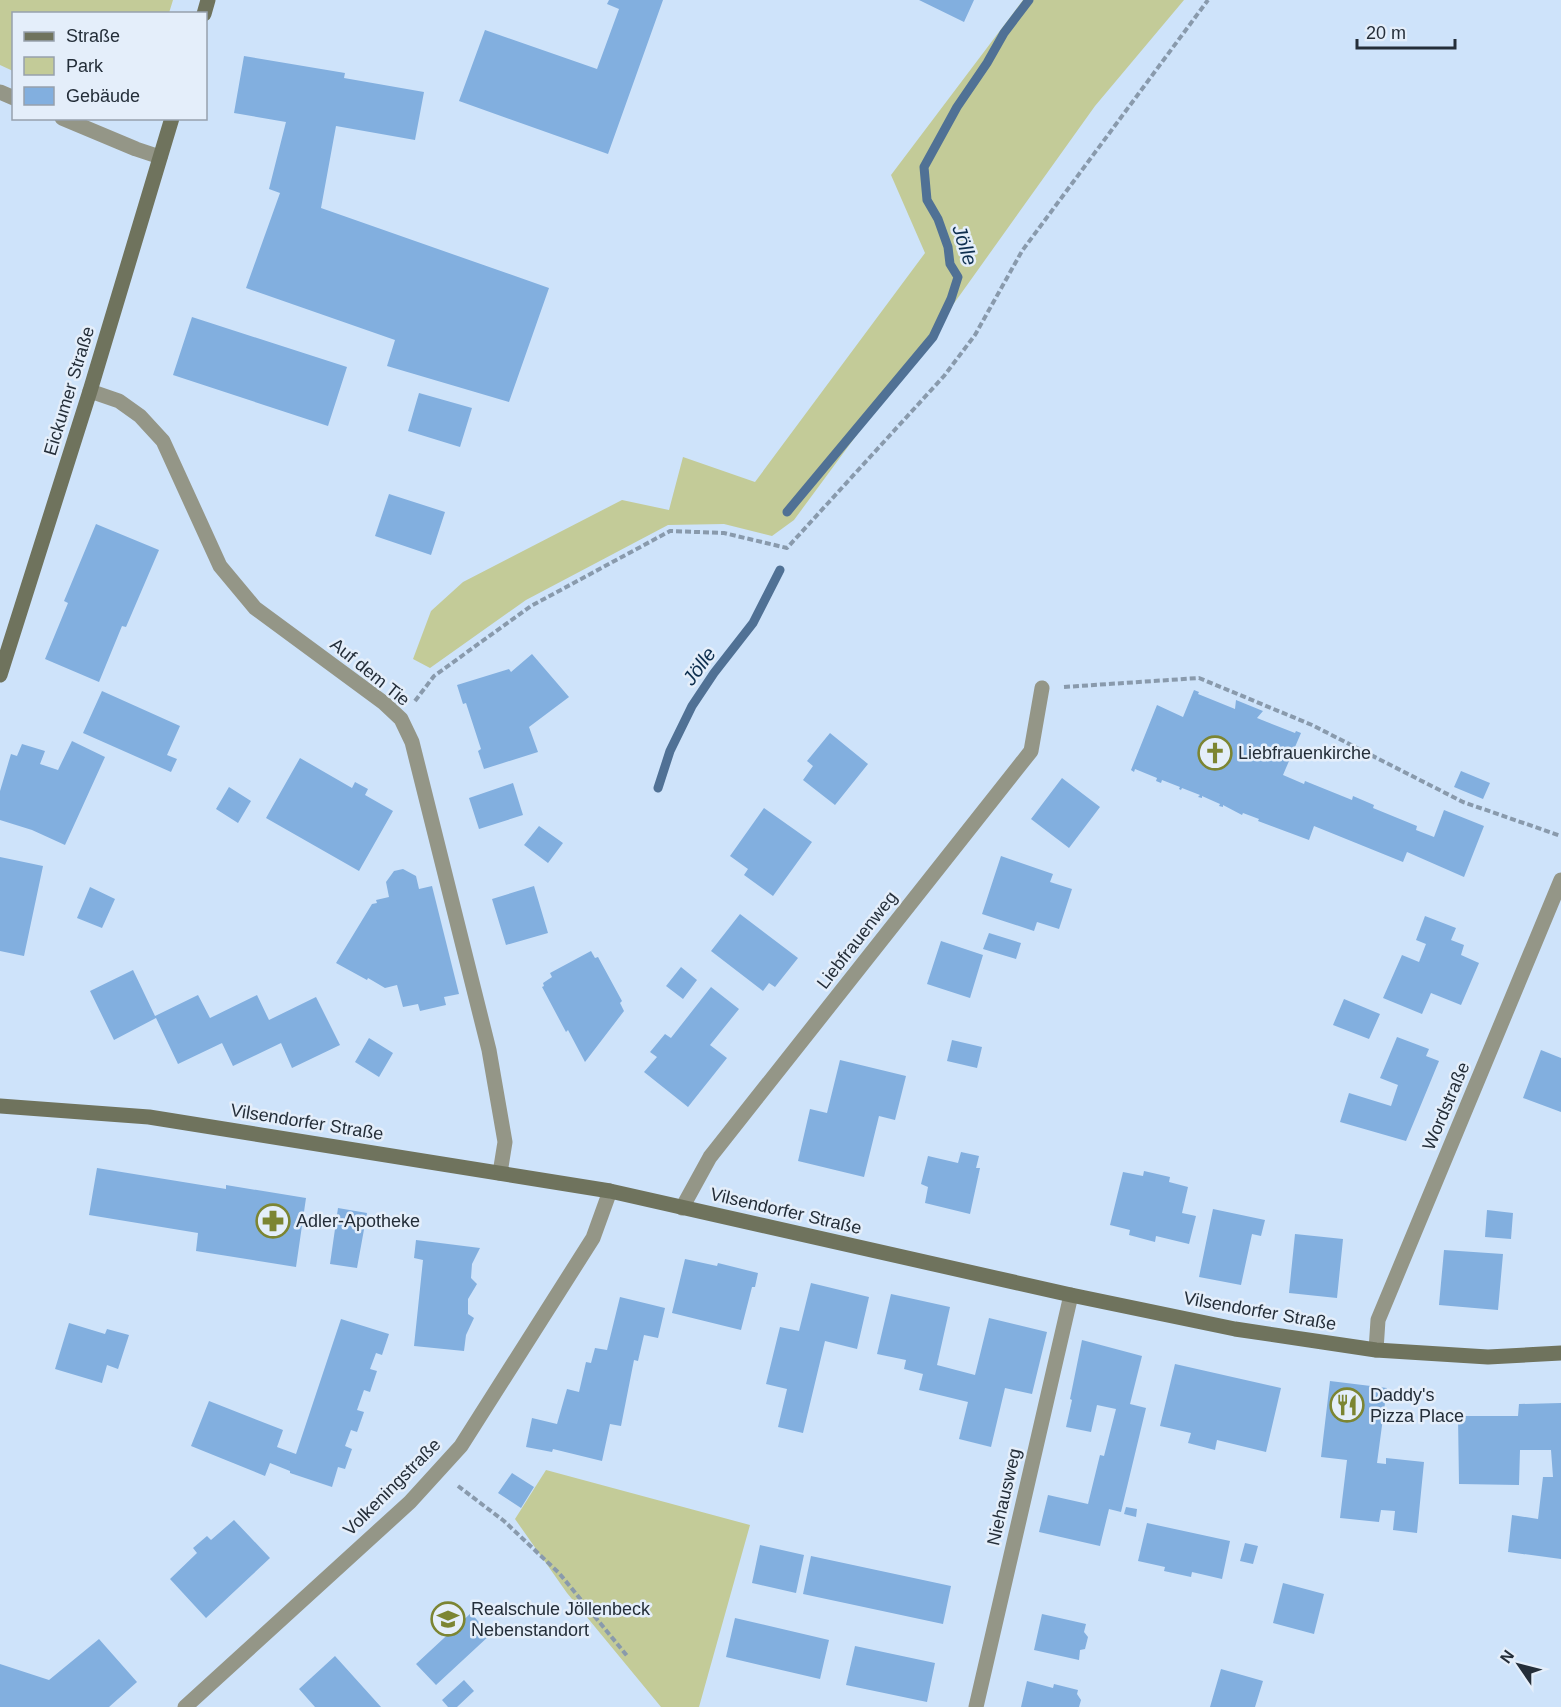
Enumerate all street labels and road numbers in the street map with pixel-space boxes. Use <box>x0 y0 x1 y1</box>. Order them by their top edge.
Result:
street label: Eickumer Straße <box>40 324 98 458</box>
street label: Auf dem Tie <box>326 634 414 710</box>
street label: Liebfrauenweg <box>813 887 901 993</box>
street label: Wordstraße <box>1418 1059 1474 1153</box>
street label: Vilsendorfer Straße <box>229 1100 385 1144</box>
street label: Vilsendorfer Straße <box>708 1184 864 1238</box>
street label: Vilsendorfer Straße <box>1182 1288 1338 1334</box>
street label: Volkeningstraße <box>339 1434 445 1540</box>
street label: Niehausweg <box>983 1446 1025 1548</box>

